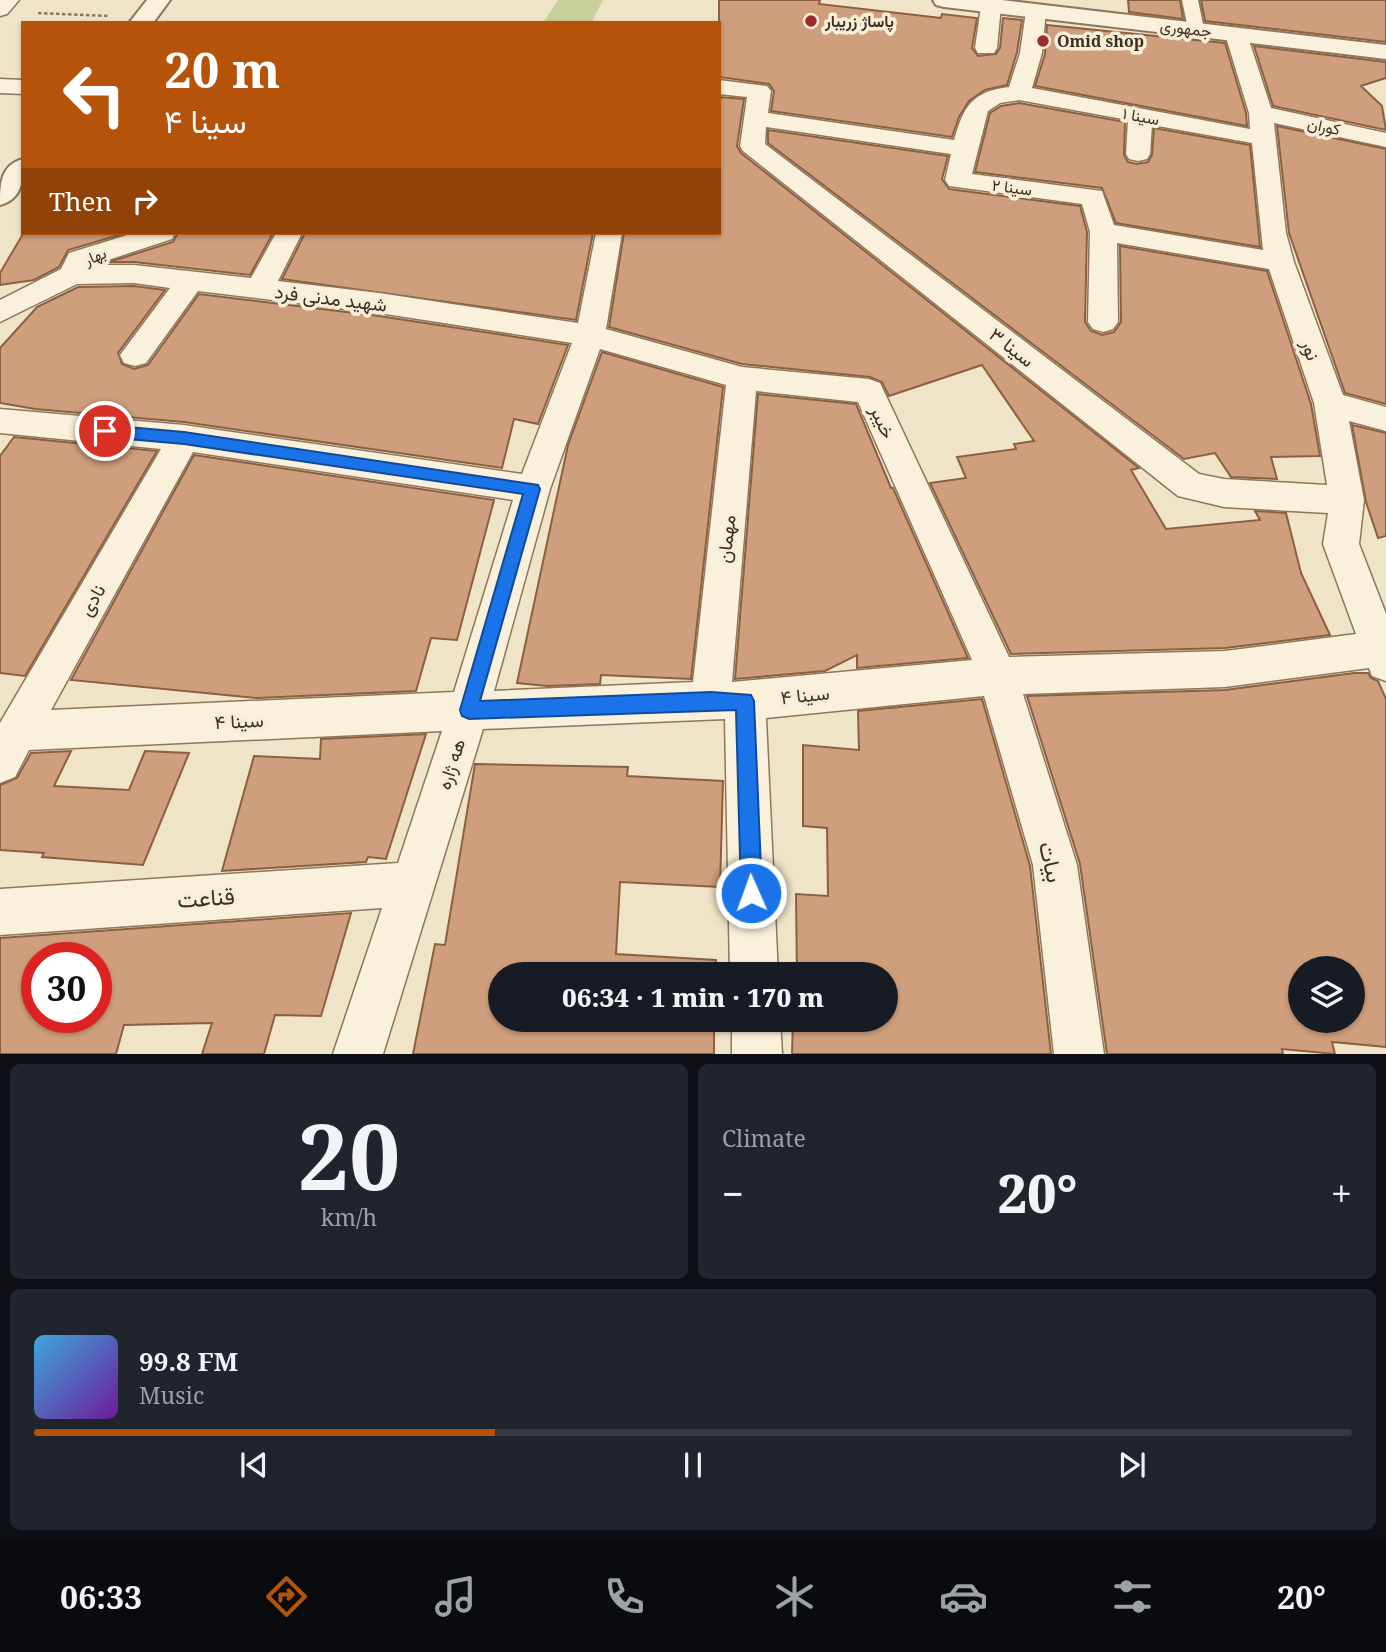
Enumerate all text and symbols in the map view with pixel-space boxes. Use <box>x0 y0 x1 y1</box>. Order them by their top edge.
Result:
place label: پاساژ زریبار <box>824 10 894 33</box>
marker: پاساژ زریبار <box>803 13 819 29</box>
street label: جمهوری <box>1159 14 1213 42</box>
place label: Omid shop <box>1057 30 1144 52</box>
marker: Omid shop <box>1035 33 1051 49</box>
text: 20 m <box>164 36 280 102</box>
icon: left <box>49 49 140 140</box>
text: سینا ۴ <box>164 99 247 142</box>
street label: سینا ۱ <box>1121 102 1161 130</box>
street label: کوران <box>1306 112 1342 140</box>
street label: سینا ۲ <box>991 174 1033 200</box>
icon: right <box>126 182 164 220</box>
text: Then <box>49 183 112 219</box>
street label: بهار <box>79 242 110 271</box>
street label: شهید مدنی فرد <box>273 278 389 318</box>
street label: سینا ۳ <box>984 321 1040 373</box>
street label: نور <box>1295 335 1327 364</box>
street label: خیبر <box>864 400 902 443</box>
pin <box>75 401 135 461</box>
icon: arrive <box>86 412 124 450</box>
street label: مهمان <box>711 514 741 564</box>
street label: نادی <box>73 579 111 621</box>
street label: سینا ۴ <box>779 680 831 710</box>
street label: سینا ۴ <box>214 707 264 735</box>
street label: هه ژاره <box>431 735 471 793</box>
street label: بیات <box>1032 838 1072 885</box>
position arrow <box>714 856 788 930</box>
street label: قناعت <box>176 879 236 915</box>
speed limit sign: 30 <box>21 942 112 1033</box>
map controls <box>1288 956 1365 1033</box>
button: layers <box>1288 956 1365 1033</box>
text: 06:34 · 1 min · 170 m <box>562 979 824 1015</box>
text: 20 <box>298 1093 400 1217</box>
text: Climate <box>722 1122 806 1154</box>
text: 20° <box>997 1157 1077 1228</box>
text: − <box>722 1167 744 1219</box>
text: + <box>1331 1167 1352 1219</box>
text: km/h <box>321 1201 377 1233</box>
text: 99.8 FM <box>139 1343 238 1379</box>
text: Music <box>139 1379 204 1411</box>
icon: previous <box>235 1446 273 1484</box>
icon: pause <box>674 1446 712 1484</box>
icon: next <box>1113 1446 1151 1484</box>
icon: directions <box>262 1572 311 1621</box>
icon: music <box>431 1572 480 1621</box>
icon: phone <box>600 1572 649 1621</box>
icon: climate <box>770 1572 819 1621</box>
icon: car <box>939 1572 988 1621</box>
icon: filters <box>1108 1572 1157 1621</box>
text: 06:33 <box>60 1575 142 1618</box>
text: 20° <box>1277 1575 1326 1618</box>

